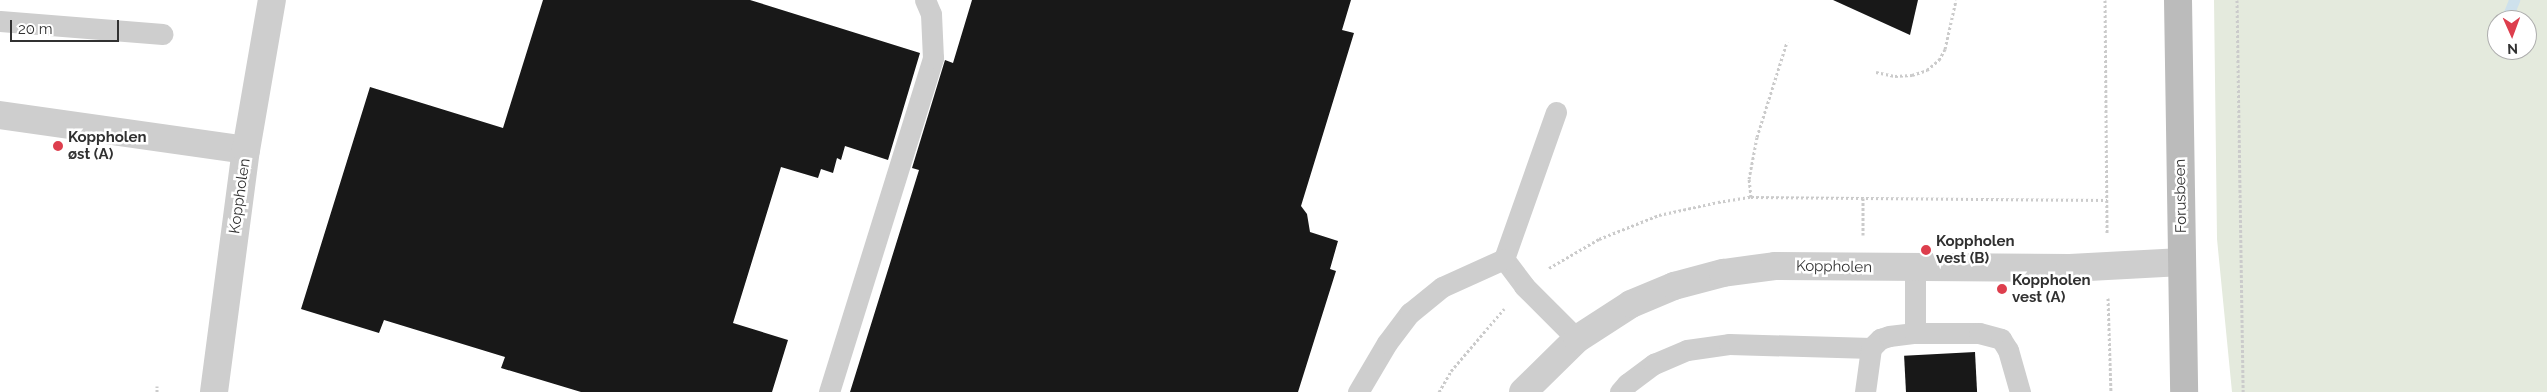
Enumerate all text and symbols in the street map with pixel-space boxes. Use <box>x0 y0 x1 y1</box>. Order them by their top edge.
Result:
scale bar <box>12 10 121 42</box>
north arrow <box>2487 10 2537 60</box>
text: 20 m <box>18 20 53 38</box>
text: N <box>2507 41 2518 57</box>
place label: Koppholen øst (A) <box>68 128 147 163</box>
marker: Koppholen øst (A) <box>52 140 64 152</box>
street label: Koppholen <box>226 157 254 235</box>
street label: Forusbeen <box>2171 159 2191 233</box>
place label: Koppholen vest (B) <box>1936 232 2015 267</box>
marker: Koppholen vest (B) <box>1920 244 1932 256</box>
street label: Koppholen <box>1796 257 1872 277</box>
place label: Koppholen vest (A) <box>2012 271 2091 306</box>
marker: Koppholen vest (A) <box>1996 283 2008 295</box>

